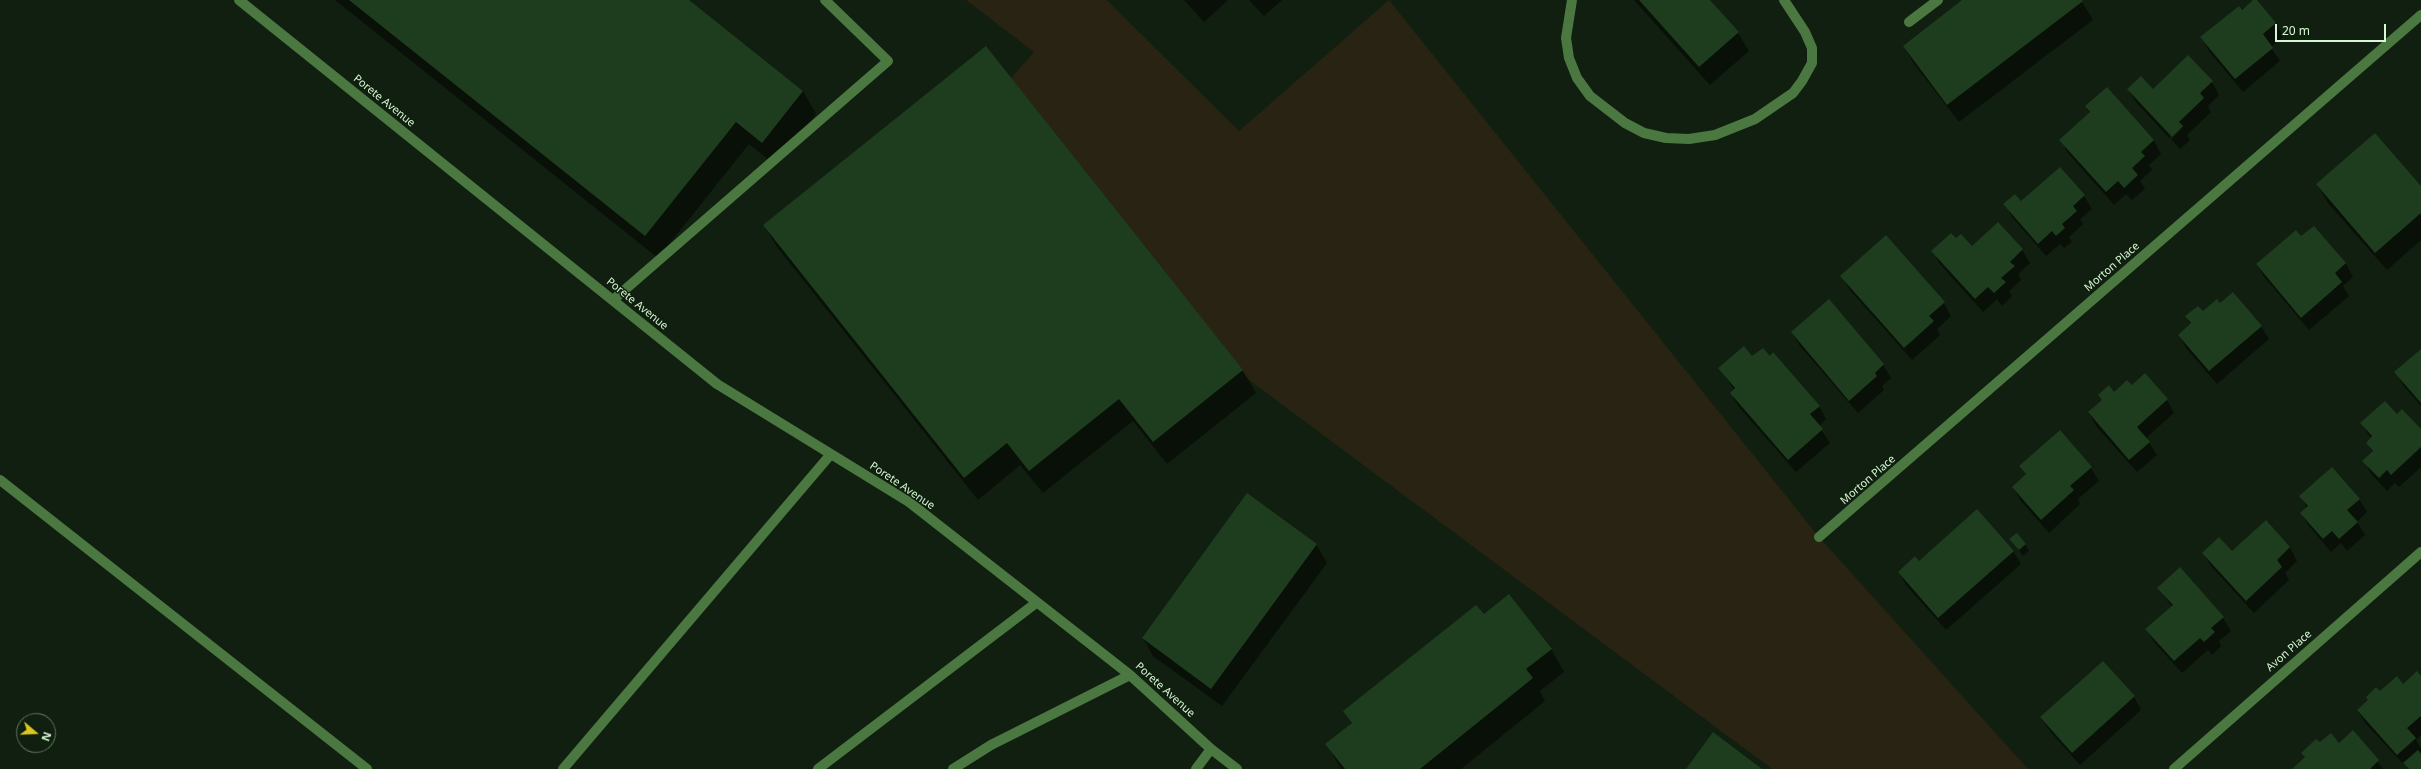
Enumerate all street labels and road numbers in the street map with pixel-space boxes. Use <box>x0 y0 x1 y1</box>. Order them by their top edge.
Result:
street label: Porete Avenue <box>351 72 417 130</box>
street label: Morton Place <box>2082 240 2142 294</box>
street label: Porete Avenue <box>604 275 670 333</box>
street label: Morton Place <box>1838 453 1898 507</box>
street label: Porete Avenue <box>867 459 937 513</box>
street label: Avon Place <box>2264 628 2314 674</box>
street label: Porete Avenue <box>1133 660 1197 720</box>

